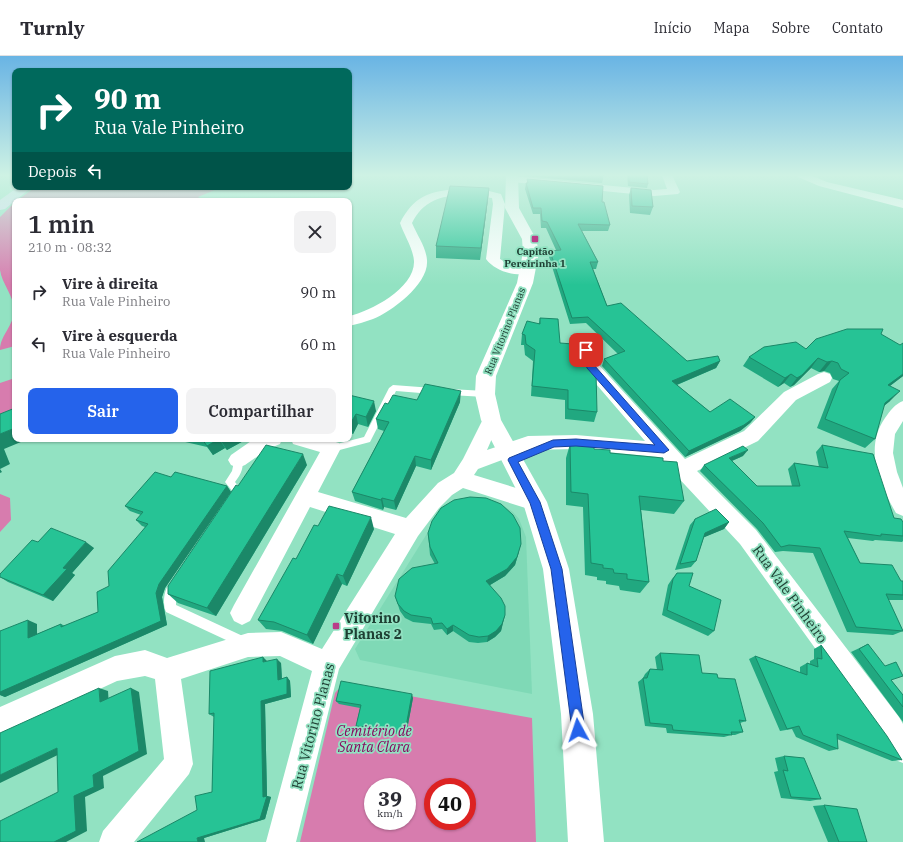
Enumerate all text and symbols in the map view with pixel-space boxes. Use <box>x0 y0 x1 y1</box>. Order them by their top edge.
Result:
text: Turnly <box>20 16 85 40</box>
text: Início <box>654 19 691 37</box>
text: Mapa <box>713 19 750 37</box>
text: Sobre <box>772 19 810 37</box>
text: Contato <box>832 19 883 37</box>
text: 90 m <box>94 80 161 117</box>
icon: right <box>28 84 80 136</box>
text: Rua Vale Pinheiro <box>94 116 244 139</box>
icon: left <box>84 160 106 182</box>
text: Depois <box>28 162 76 181</box>
text: 1 min <box>28 208 95 240</box>
button: close <box>294 211 336 253</box>
marker: Capitão Pereirinha 1 <box>530 234 540 244</box>
text: 210 m · 08:32 <box>28 239 112 256</box>
place label: Capitão Pereirinha 1 <box>504 245 566 270</box>
text: Vire à direita <box>62 274 158 293</box>
icon: right <box>28 281 50 303</box>
text: 90 m <box>300 283 336 302</box>
street label: Rua Vitorino Planas <box>482 285 528 376</box>
text: Rua Vale Pinheiro <box>62 293 170 310</box>
text: Vire à esquerda <box>62 326 178 345</box>
icon: left <box>28 333 50 355</box>
pin <box>569 333 603 367</box>
text: 60 m <box>300 335 336 354</box>
icon: arrive <box>575 339 597 361</box>
text: Rua Vale Pinheiro <box>62 345 170 362</box>
button: Sair <box>28 388 178 434</box>
button: Compartilhar <box>186 388 336 434</box>
street label: Rua Vale Pinheiro <box>748 541 832 647</box>
place label: Vitorino Planas 2 <box>344 609 402 643</box>
marker: Vitorino Planas 2 <box>331 621 341 631</box>
street label: Rua Vitorino Planas <box>287 661 339 791</box>
position arrow <box>557 709 599 751</box>
park label: Cemitério de Santa Clara <box>336 722 413 756</box>
speed limit sign: 40 <box>424 778 476 830</box>
text: 39 <box>378 785 402 812</box>
text: km/h <box>377 807 403 820</box>

